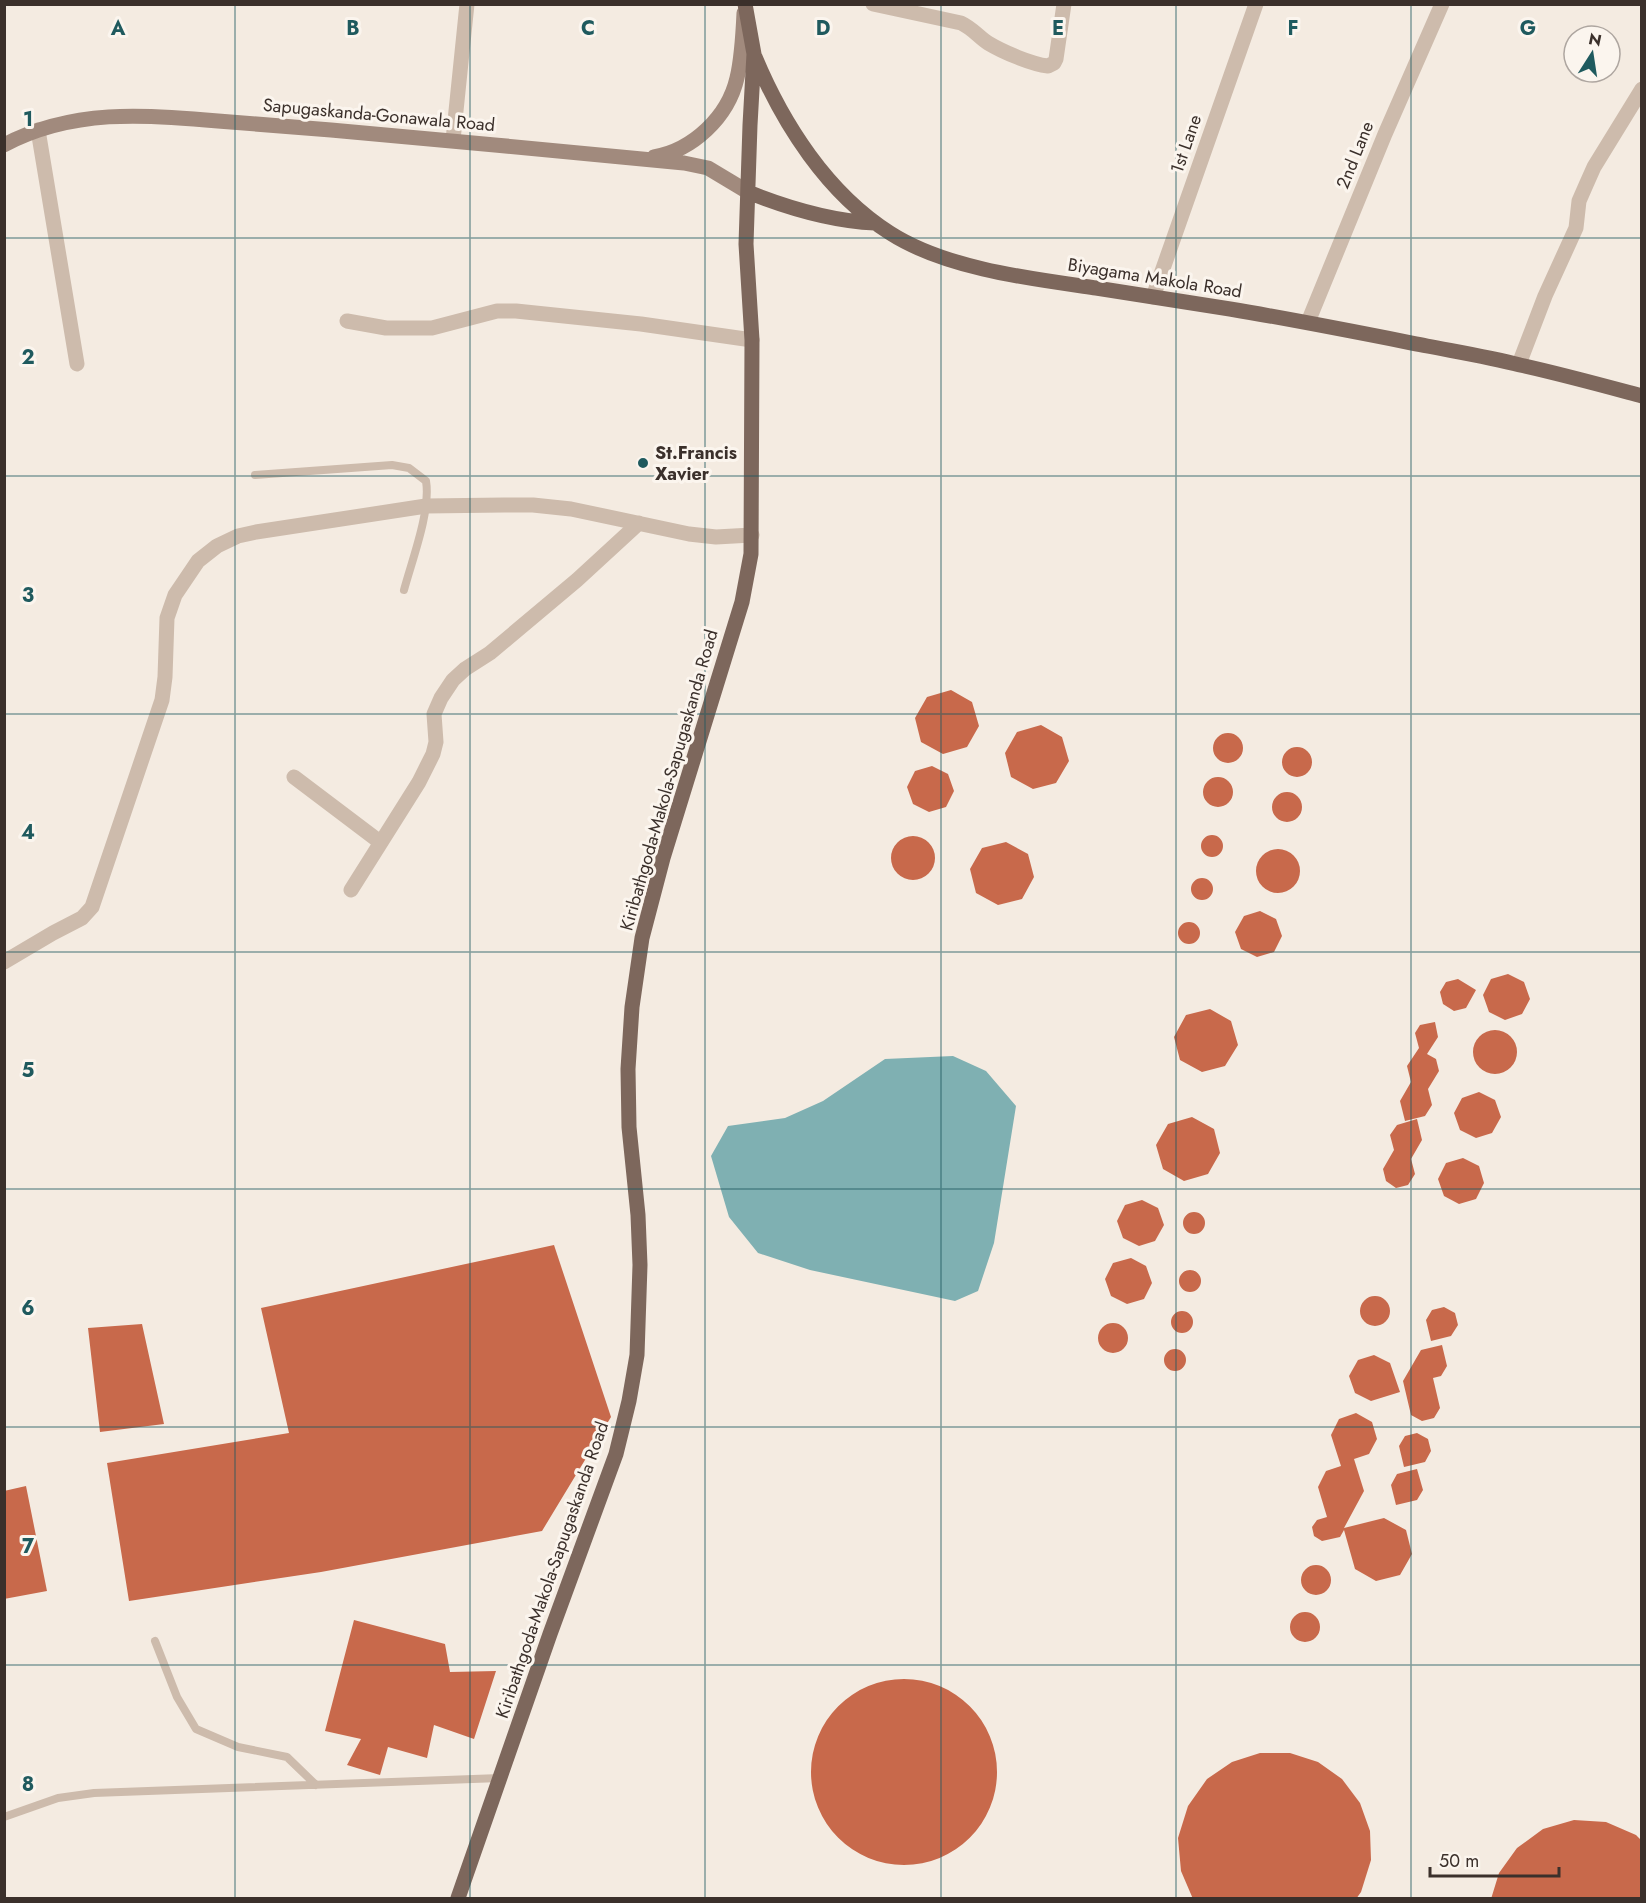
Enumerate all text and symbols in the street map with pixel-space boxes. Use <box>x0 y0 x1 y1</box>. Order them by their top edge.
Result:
text: A <box>110 14 126 43</box>
text: B <box>346 14 360 43</box>
text: C <box>581 14 595 43</box>
text: D <box>816 14 830 43</box>
text: E <box>1052 14 1064 43</box>
text: F <box>1287 14 1299 43</box>
text: G <box>1520 14 1536 43</box>
north arrow <box>1562 24 1622 84</box>
text: N <box>1586 27 1604 52</box>
street label: Sapugaskanda-Gonawala Road <box>262 92 496 138</box>
text: 1 <box>23 105 33 134</box>
street label: 1st Lane <box>1164 111 1208 177</box>
street label: 2nd Lane <box>1330 117 1380 193</box>
street label: Biyagama Makola Road <box>1066 251 1244 305</box>
text: 2 <box>21 343 35 372</box>
place label: St.Francis Xavier <box>655 440 737 487</box>
marker: St.Francis Xavier <box>636 456 650 470</box>
text: 3 <box>22 581 34 610</box>
street label: Kiribathgoda-Makola-Sapugaskanda Road <box>613 626 725 934</box>
text: 4 <box>21 818 35 847</box>
text: 5 <box>22 1056 35 1085</box>
text: 6 <box>21 1294 35 1323</box>
street label: Kiribathgoda-Makola-Sapugaskanda Road <box>489 1418 615 1722</box>
text: 7 <box>22 1532 35 1561</box>
text: 8 <box>22 1770 34 1799</box>
scale bar <box>1430 1840 1559 1878</box>
text: 50 m <box>1439 1848 1479 1874</box>

